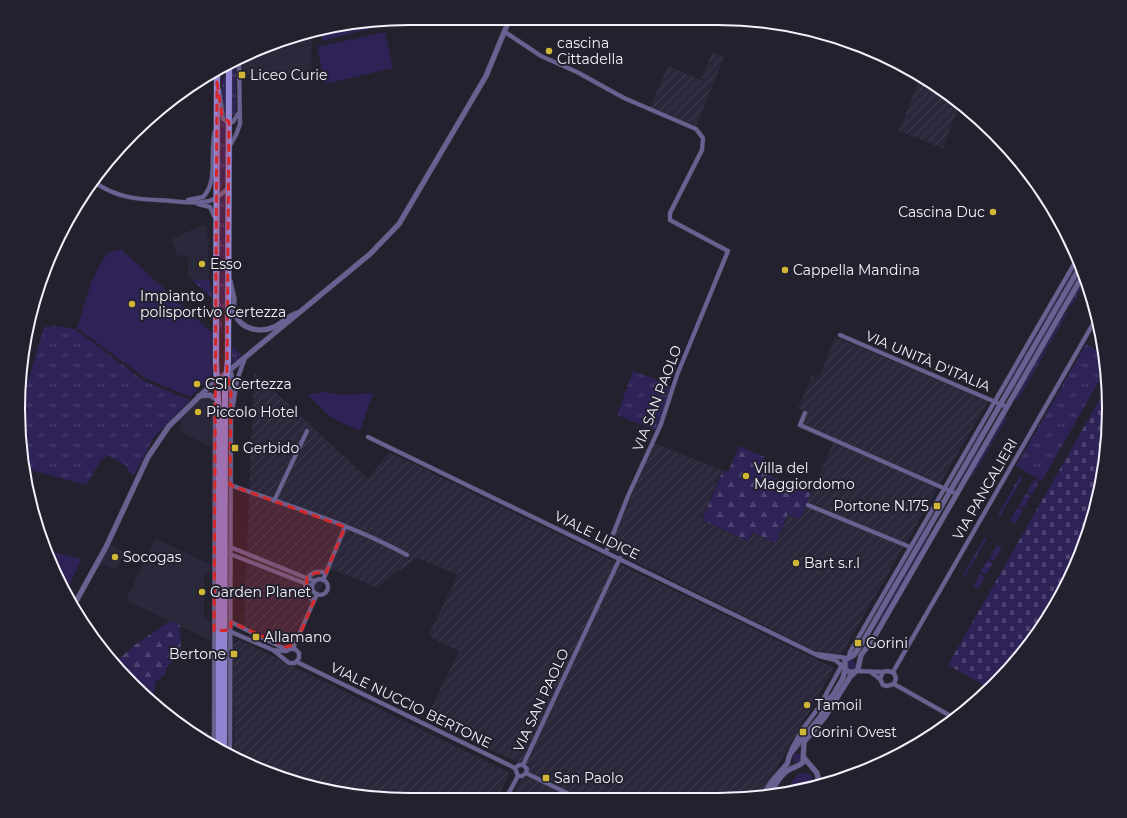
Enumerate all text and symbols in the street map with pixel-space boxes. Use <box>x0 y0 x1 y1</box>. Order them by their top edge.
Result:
place label: cascina Cittadella <box>557 34 623 68</box>
marker: cascina Cittadella <box>544 46 554 56</box>
place label: Liceo Curie <box>250 66 328 84</box>
marker: Liceo Curie <box>237 70 247 80</box>
place label: Cascina Duc <box>898 203 985 221</box>
marker: Cascina Duc <box>988 207 998 217</box>
place label: Esso <box>210 255 242 273</box>
marker: Esso <box>197 259 207 269</box>
place label: Cappella Mandina <box>793 261 920 279</box>
marker: Cappella Mandina <box>780 265 790 275</box>
place label: Impianto polisportivo Certezza <box>140 287 286 321</box>
marker: Impianto polisportivo Certezza <box>127 299 137 309</box>
street label: VIA UNITÀ D'ITALIA <box>863 327 994 396</box>
street label: VIA SAN PAOLO <box>629 342 686 454</box>
place label: CSI Certezza <box>205 375 292 393</box>
marker: CSI Certezza <box>192 379 202 389</box>
place label: Piccolo Hotel <box>206 403 298 421</box>
marker: Piccolo Hotel <box>193 407 203 417</box>
street label: VIA PANCALIERI <box>949 435 1021 543</box>
place label: Gerbido <box>243 439 300 457</box>
marker: Gerbido <box>230 443 240 453</box>
place label: Villa del Maggiordomo <box>754 459 855 493</box>
marker: Villa del Maggiordomo <box>741 471 751 481</box>
place label: Portone N.175 <box>834 497 929 515</box>
marker: Portone N.175 <box>932 501 942 511</box>
street label: VIALE LIDICE <box>551 507 643 563</box>
place label: Socogas <box>123 548 182 566</box>
marker: Socogas <box>110 552 120 562</box>
place label: Bart s.r.l <box>804 554 860 572</box>
marker: Bart s.r.l <box>791 558 801 568</box>
place label: Garden Planet <box>210 583 312 601</box>
marker: Garden Planet <box>197 587 207 597</box>
place label: Allamano <box>264 628 331 646</box>
marker: Allamano <box>251 632 261 642</box>
place label: Gorini <box>866 634 908 652</box>
marker: Gorini <box>853 638 863 648</box>
place label: Bertone <box>169 645 226 663</box>
street label: VIA SAN PAOLO <box>509 645 573 755</box>
marker: Bertone <box>229 649 239 659</box>
street label: VIALE NUCCIO BERTONE <box>328 658 494 752</box>
place label: Tamoil <box>815 696 862 714</box>
marker: Tamoil <box>802 700 812 710</box>
place label: Gorini Ovest <box>811 723 897 741</box>
marker: Gorini Ovest <box>798 727 808 737</box>
place label: San Paolo <box>554 769 624 787</box>
marker: San Paolo <box>541 773 551 783</box>

